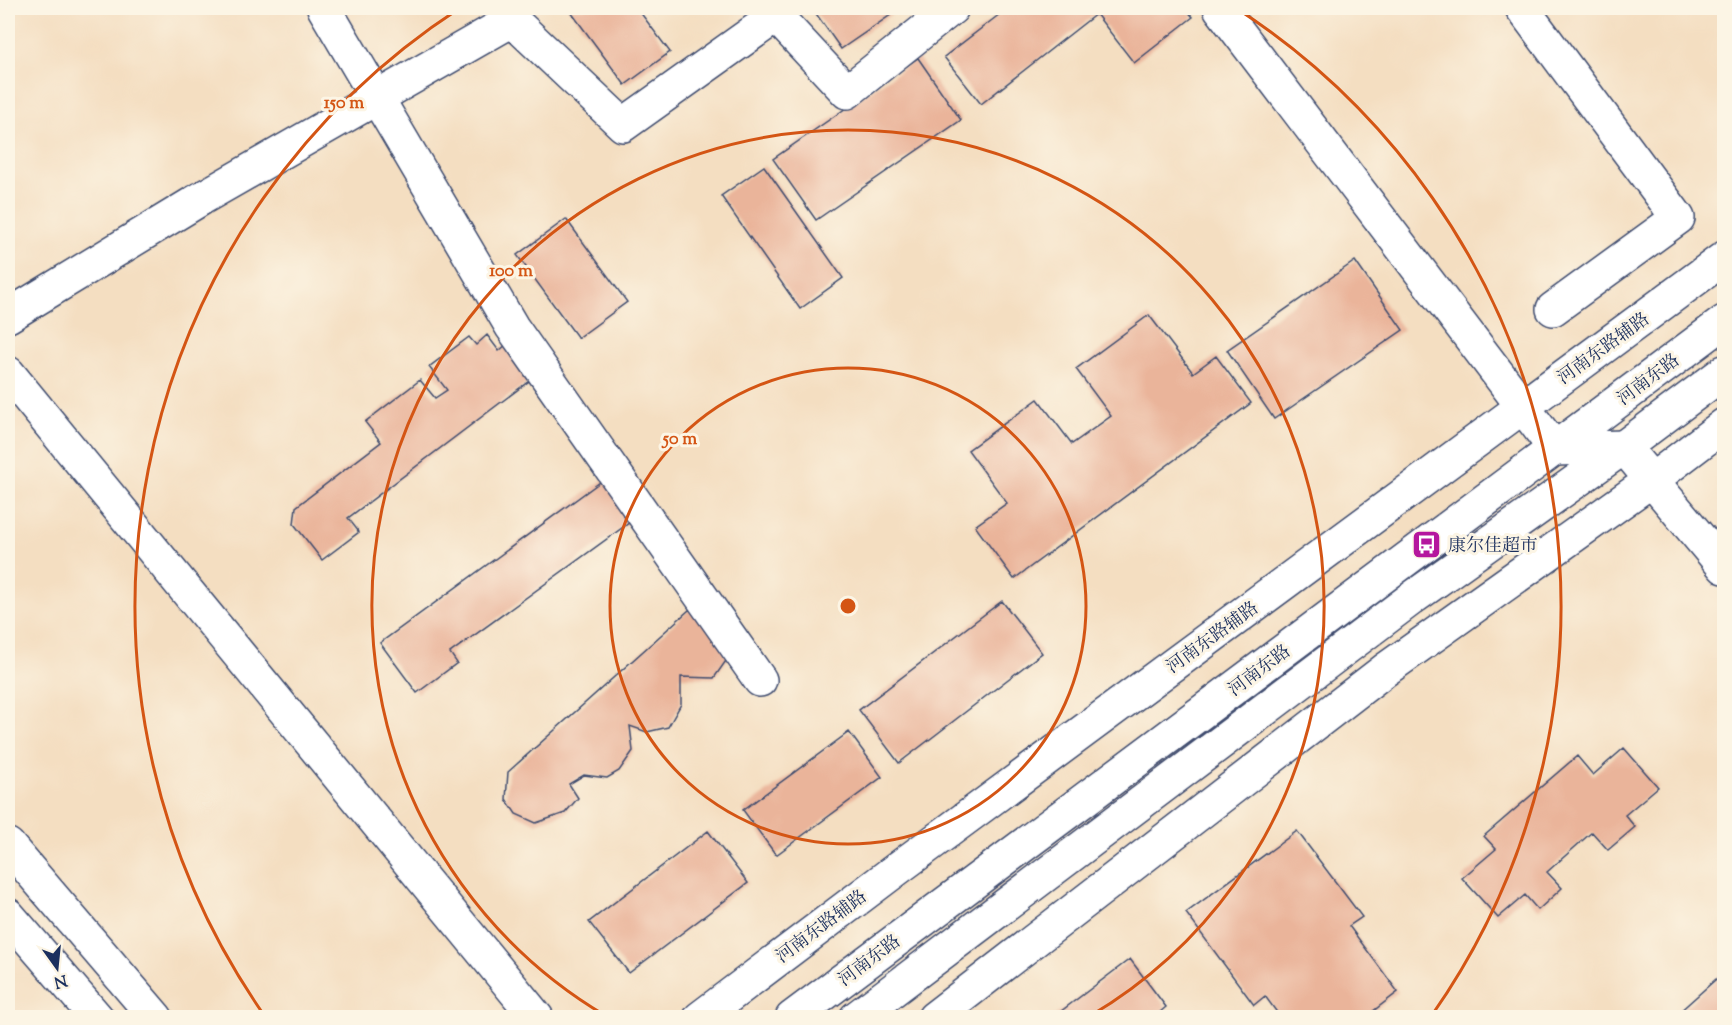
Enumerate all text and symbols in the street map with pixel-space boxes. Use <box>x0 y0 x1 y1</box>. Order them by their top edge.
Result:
text: 150 m <box>324 91 364 117</box>
text: 100 m <box>489 259 533 285</box>
street label: 河南东路辅路 <box>1553 308 1653 388</box>
street label: 河南东路 <box>1613 349 1683 409</box>
text: 50 m <box>661 427 697 453</box>
bus stop icon: 康尔佳超市 <box>1411 529 1443 561</box>
place label: 康尔佳超市 <box>1448 534 1538 560</box>
centre of rings <box>838 596 858 616</box>
street label: 河南东路辅路 <box>1162 597 1262 677</box>
street label: 河南东路 <box>1224 640 1294 700</box>
street label: 河南东路辅路 <box>771 885 871 967</box>
street label: 河南东路 <box>834 930 904 990</box>
north arrow <box>27 938 87 998</box>
text: N <box>51 967 69 993</box>

